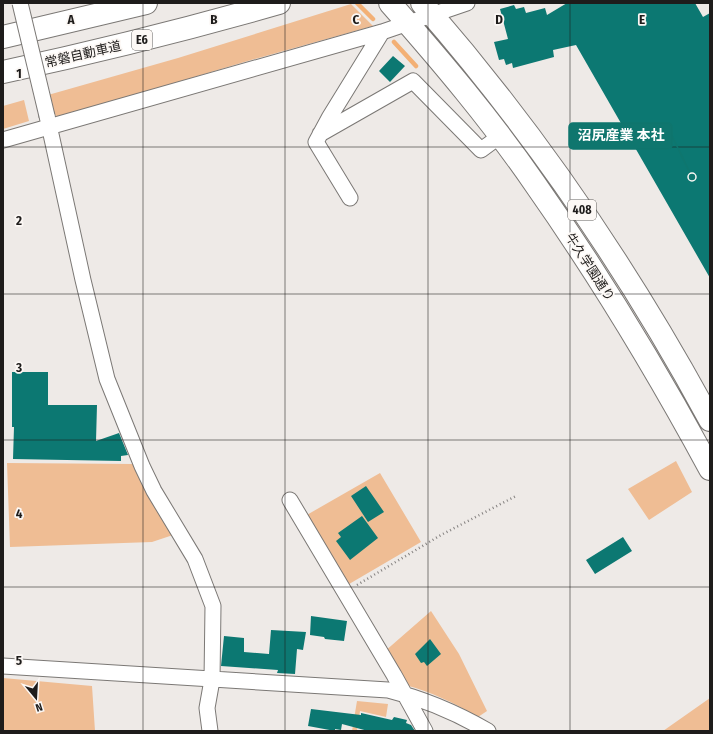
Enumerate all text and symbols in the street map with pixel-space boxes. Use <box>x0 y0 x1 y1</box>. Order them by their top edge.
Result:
text: A <box>66 12 75 27</box>
text: B <box>210 12 218 27</box>
text: C <box>353 12 360 27</box>
text: D <box>495 12 503 27</box>
text: E <box>639 12 645 27</box>
road number: E6 <box>132 30 152 50</box>
street label: 常磐自動車道 <box>43 38 123 70</box>
text: 1 <box>16 66 22 81</box>
callout: 沼尻産業 本社 <box>569 123 672 149</box>
text: 沼尻産業 本社 <box>578 127 664 144</box>
road number: 408 <box>568 200 596 220</box>
text: 2 <box>15 213 22 228</box>
street label: 牛久学園通り <box>562 230 618 304</box>
text: 3 <box>15 360 22 375</box>
text: 4 <box>16 506 23 521</box>
text: 5 <box>16 653 22 668</box>
north arrow <box>16 678 56 718</box>
text: N <box>34 700 44 714</box>

